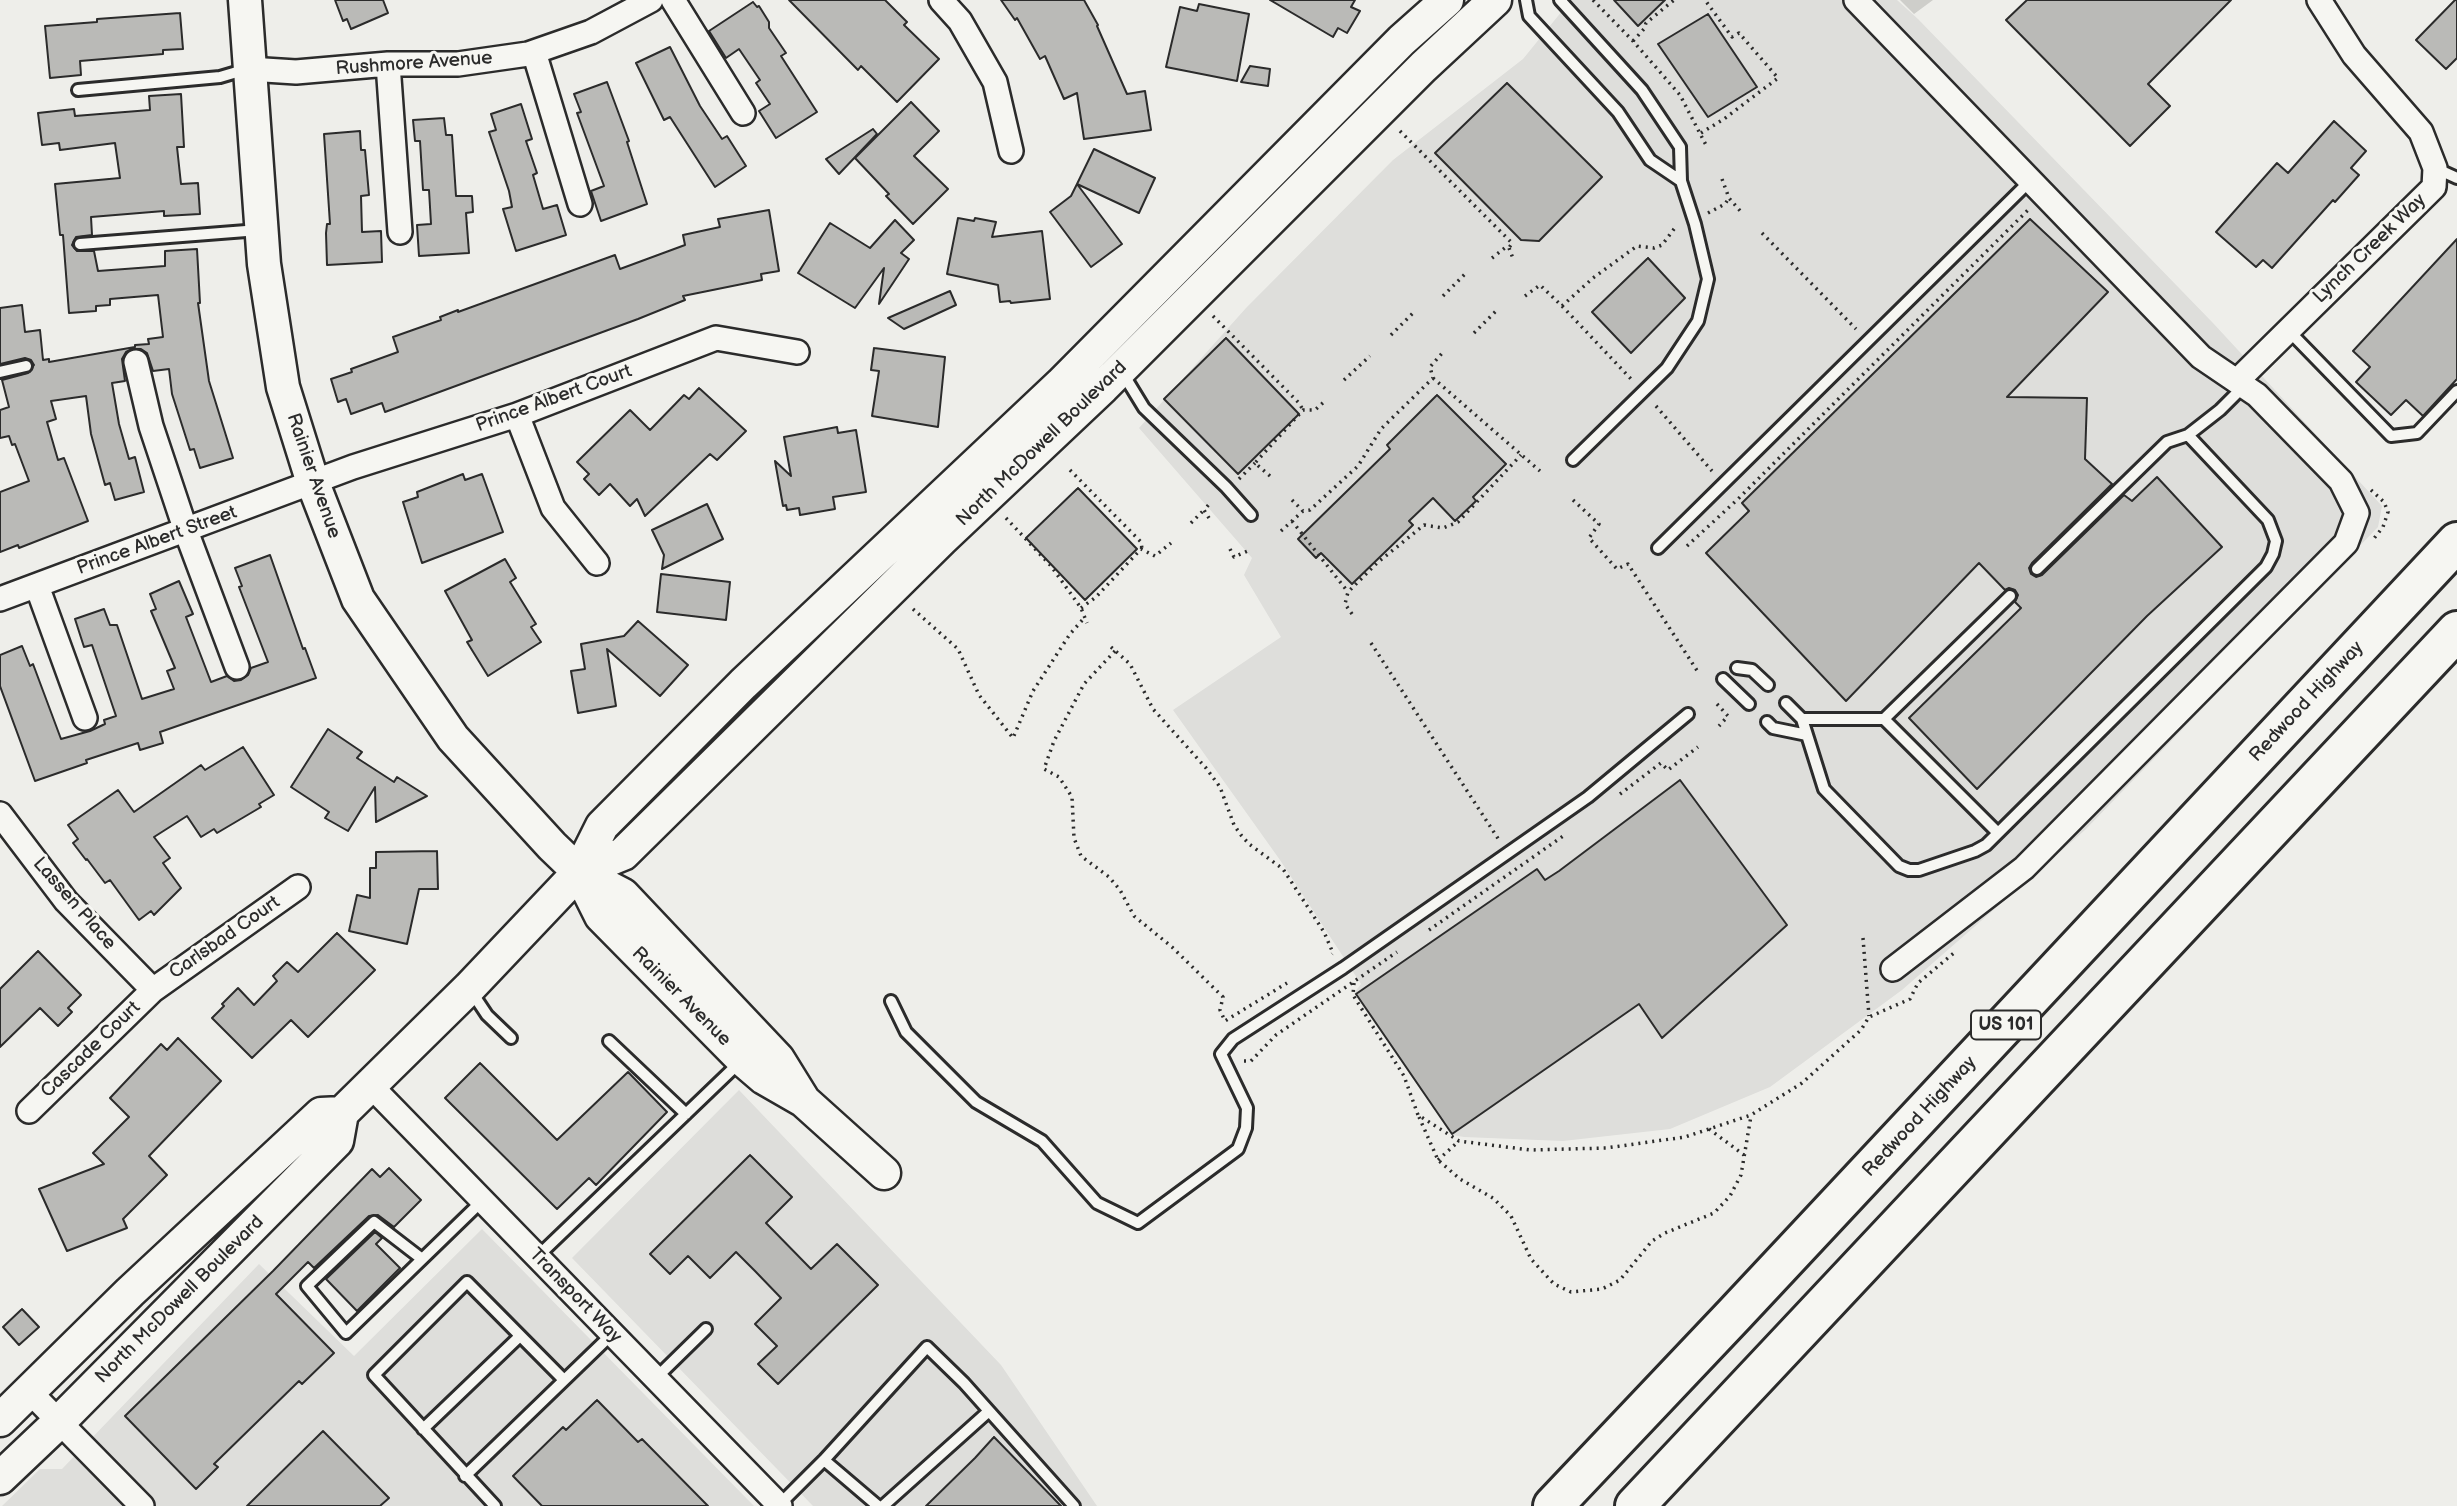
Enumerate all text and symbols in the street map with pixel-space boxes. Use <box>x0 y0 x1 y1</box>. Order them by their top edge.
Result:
street label: Rushmore Avenue <box>335 47 493 81</box>
street label: Lynch Creek Way <box>2309 189 2431 309</box>
street label: North McDowell Boulevard <box>952 356 1132 532</box>
street label: Prince Albert Court <box>473 360 635 438</box>
street label: Rainier Avenue <box>281 410 345 542</box>
street label: Prince Albert Street <box>74 501 240 581</box>
street label: Redwood Highway <box>2245 637 2369 767</box>
street label: Lassen Place <box>28 853 120 955</box>
street label: Carlsbad Court <box>165 891 285 985</box>
street label: Rainier Avenue <box>627 943 735 1051</box>
street label: Cascade Court <box>37 997 145 1103</box>
road number: US 101 <box>1971 1010 2041 1040</box>
street label: Redwood Highway <box>1858 1052 1982 1182</box>
street label: North McDowell Boulevard <box>91 1211 269 1389</box>
street label: Transport Way <box>524 1244 626 1348</box>

